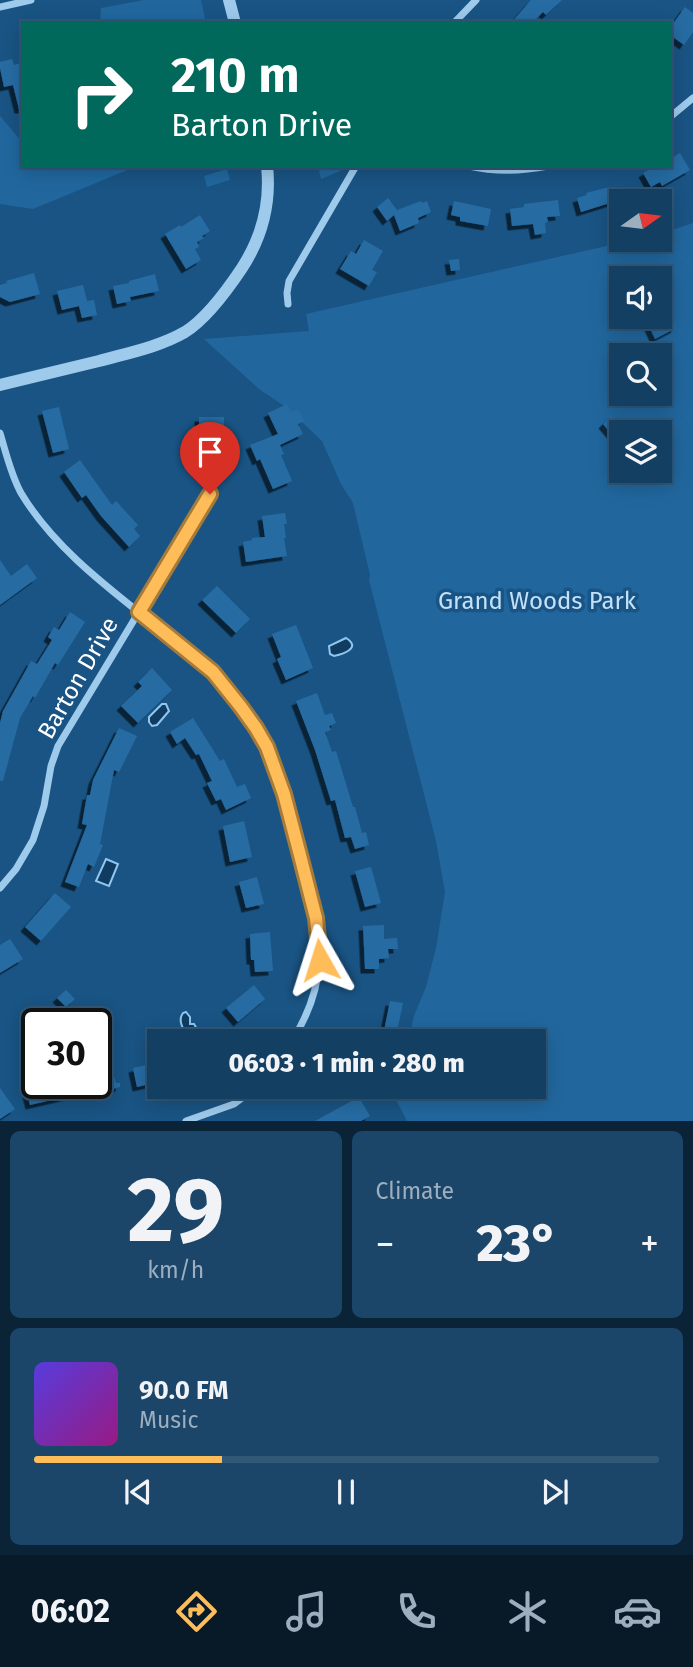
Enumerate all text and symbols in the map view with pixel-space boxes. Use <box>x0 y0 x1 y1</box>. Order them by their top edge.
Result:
text: 210 m <box>171 46 300 105</box>
icon: right <box>56 49 147 140</box>
text: Barton Drive <box>171 106 352 144</box>
north arrow <box>609 189 672 252</box>
map controls <box>609 189 672 483</box>
button: sound <box>609 266 672 329</box>
button: search <box>609 343 672 406</box>
button: layers <box>609 420 672 483</box>
pin <box>180 422 240 494</box>
icon: arrive <box>191 433 229 471</box>
park label: Grand Woods Park <box>438 587 637 615</box>
street label: Barton Drive <box>32 612 124 744</box>
position arrow <box>283 923 357 997</box>
speed limit sign: 30 <box>21 1008 112 1099</box>
text: 06:03 · 1 min · 280 m <box>228 1048 465 1079</box>
text: 29 <box>127 1156 224 1265</box>
text: Climate <box>376 1177 454 1205</box>
text: 23° <box>477 1212 558 1275</box>
text: − <box>376 1221 395 1267</box>
text: + <box>640 1221 659 1267</box>
text: km/h <box>147 1256 204 1284</box>
text: 90.0 FM <box>139 1375 228 1406</box>
text: Music <box>139 1406 199 1434</box>
icon: previous <box>119 1473 157 1511</box>
icon: pause <box>327 1473 365 1511</box>
icon: next <box>536 1473 574 1511</box>
icon: directions <box>172 1587 221 1636</box>
icon: music <box>282 1587 331 1636</box>
icon: phone <box>392 1587 441 1636</box>
icon: climate <box>503 1587 552 1636</box>
icon: car <box>613 1587 662 1636</box>
text: 06:02 <box>31 1592 110 1630</box>

